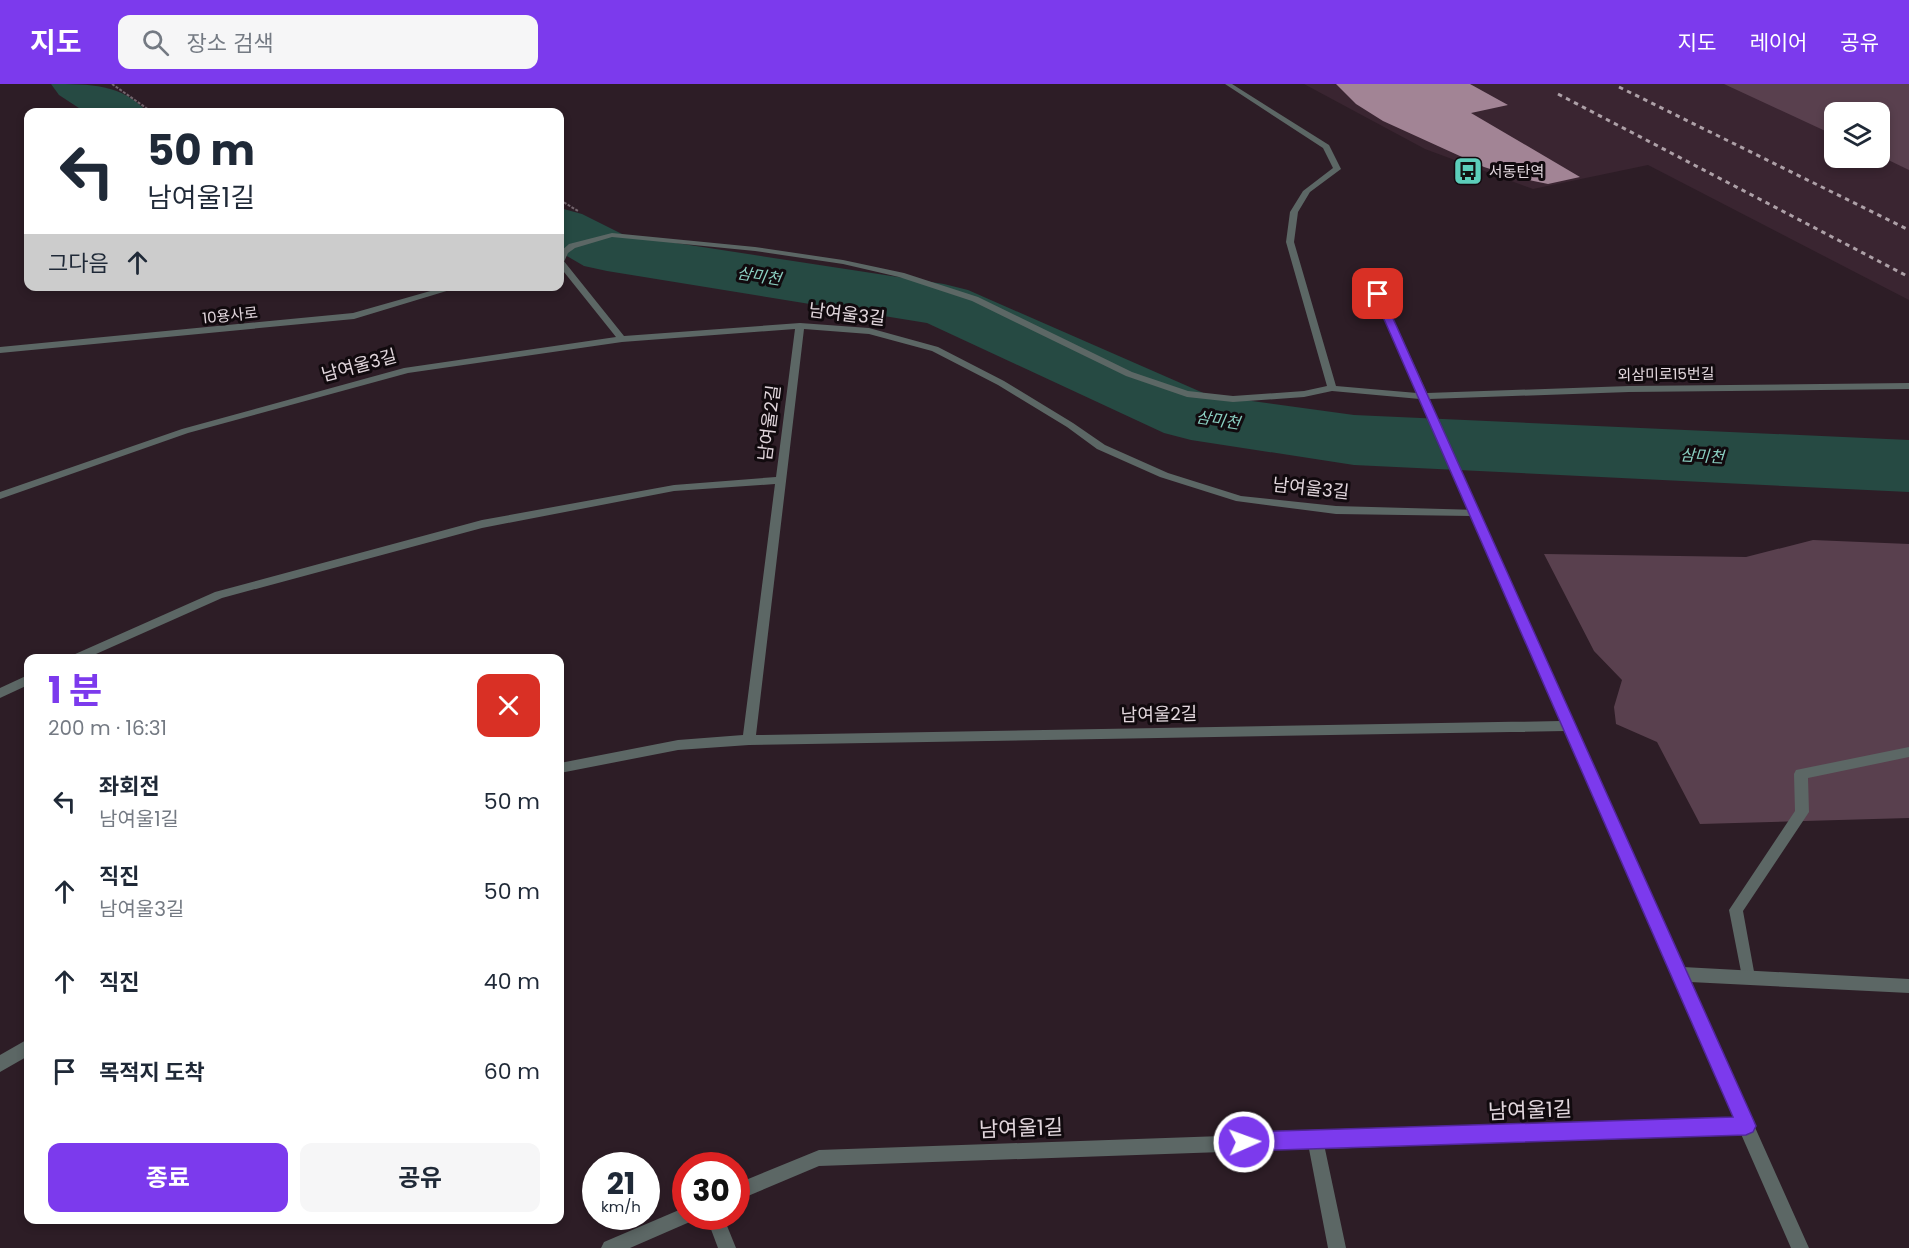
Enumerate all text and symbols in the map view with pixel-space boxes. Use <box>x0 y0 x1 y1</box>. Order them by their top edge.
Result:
search box <box>118 15 538 69</box>
text: 지도 <box>30 23 82 62</box>
icon: search <box>139 26 172 59</box>
text: 장소 검색 <box>187 28 273 59</box>
text: 지도 <box>1678 28 1716 57</box>
text: 레이어 <box>1749 28 1807 57</box>
text: 공유 <box>1840 28 1879 57</box>
map controls <box>1824 102 1890 168</box>
button: layers <box>1824 102 1890 168</box>
text: 50 m <box>147 121 255 180</box>
icon: left <box>48 132 126 210</box>
bus stop icon: 서동탄역 <box>1452 155 1484 187</box>
place label: 서동탄역 <box>1489 161 1544 182</box>
text: 남여울1길 <box>147 179 255 216</box>
icon: ahead <box>121 246 154 279</box>
text: 그다음 <box>48 248 109 279</box>
water label: 삼미천 <box>735 261 785 291</box>
pin <box>1352 268 1403 319</box>
icon: arrive <box>1361 277 1394 310</box>
street label: 남여울3길 <box>807 297 887 331</box>
street label: 10용사로 <box>201 302 259 328</box>
street label: 남여울3길 <box>319 343 399 387</box>
street label: 외삼미로15번길 <box>1617 363 1715 385</box>
street label: 남여울2길 <box>752 383 786 463</box>
water label: 삼미천 <box>1194 405 1244 435</box>
water label: 삼미천 <box>1679 443 1727 469</box>
street label: 남여울3길 <box>1271 472 1351 504</box>
text: 1 분 <box>48 665 102 716</box>
button: close <box>477 674 540 737</box>
street label: 남여울2길 <box>1120 701 1198 727</box>
text: 200 m · 16:31 <box>48 714 167 742</box>
text: 좌회전 <box>99 771 160 802</box>
icon: left <box>48 785 81 818</box>
text: 50 m <box>484 786 540 817</box>
text: 남여울1길 <box>99 805 179 833</box>
text: 직진 <box>99 861 139 892</box>
icon: ahead <box>48 875 81 908</box>
text: 50 m <box>484 876 540 907</box>
text: 남여울3길 <box>99 895 184 923</box>
icon: ahead <box>48 965 81 998</box>
text: 40 m <box>484 966 540 997</box>
text: 직진 <box>99 967 139 998</box>
icon: arrive <box>48 1055 81 1088</box>
text: 60 m <box>484 1056 540 1087</box>
text: 목적지 도착 <box>99 1057 205 1088</box>
street label: 남여울1길 <box>1488 1094 1572 1126</box>
position arrow <box>1212 1110 1276 1174</box>
street label: 남여울1길 <box>979 1112 1063 1144</box>
button: 종료 <box>48 1143 288 1212</box>
button: 공유 <box>300 1143 540 1212</box>
speed limit sign: 30 <box>672 1152 750 1230</box>
text: 21 <box>607 1162 635 1205</box>
text: km/h <box>601 1196 641 1217</box>

